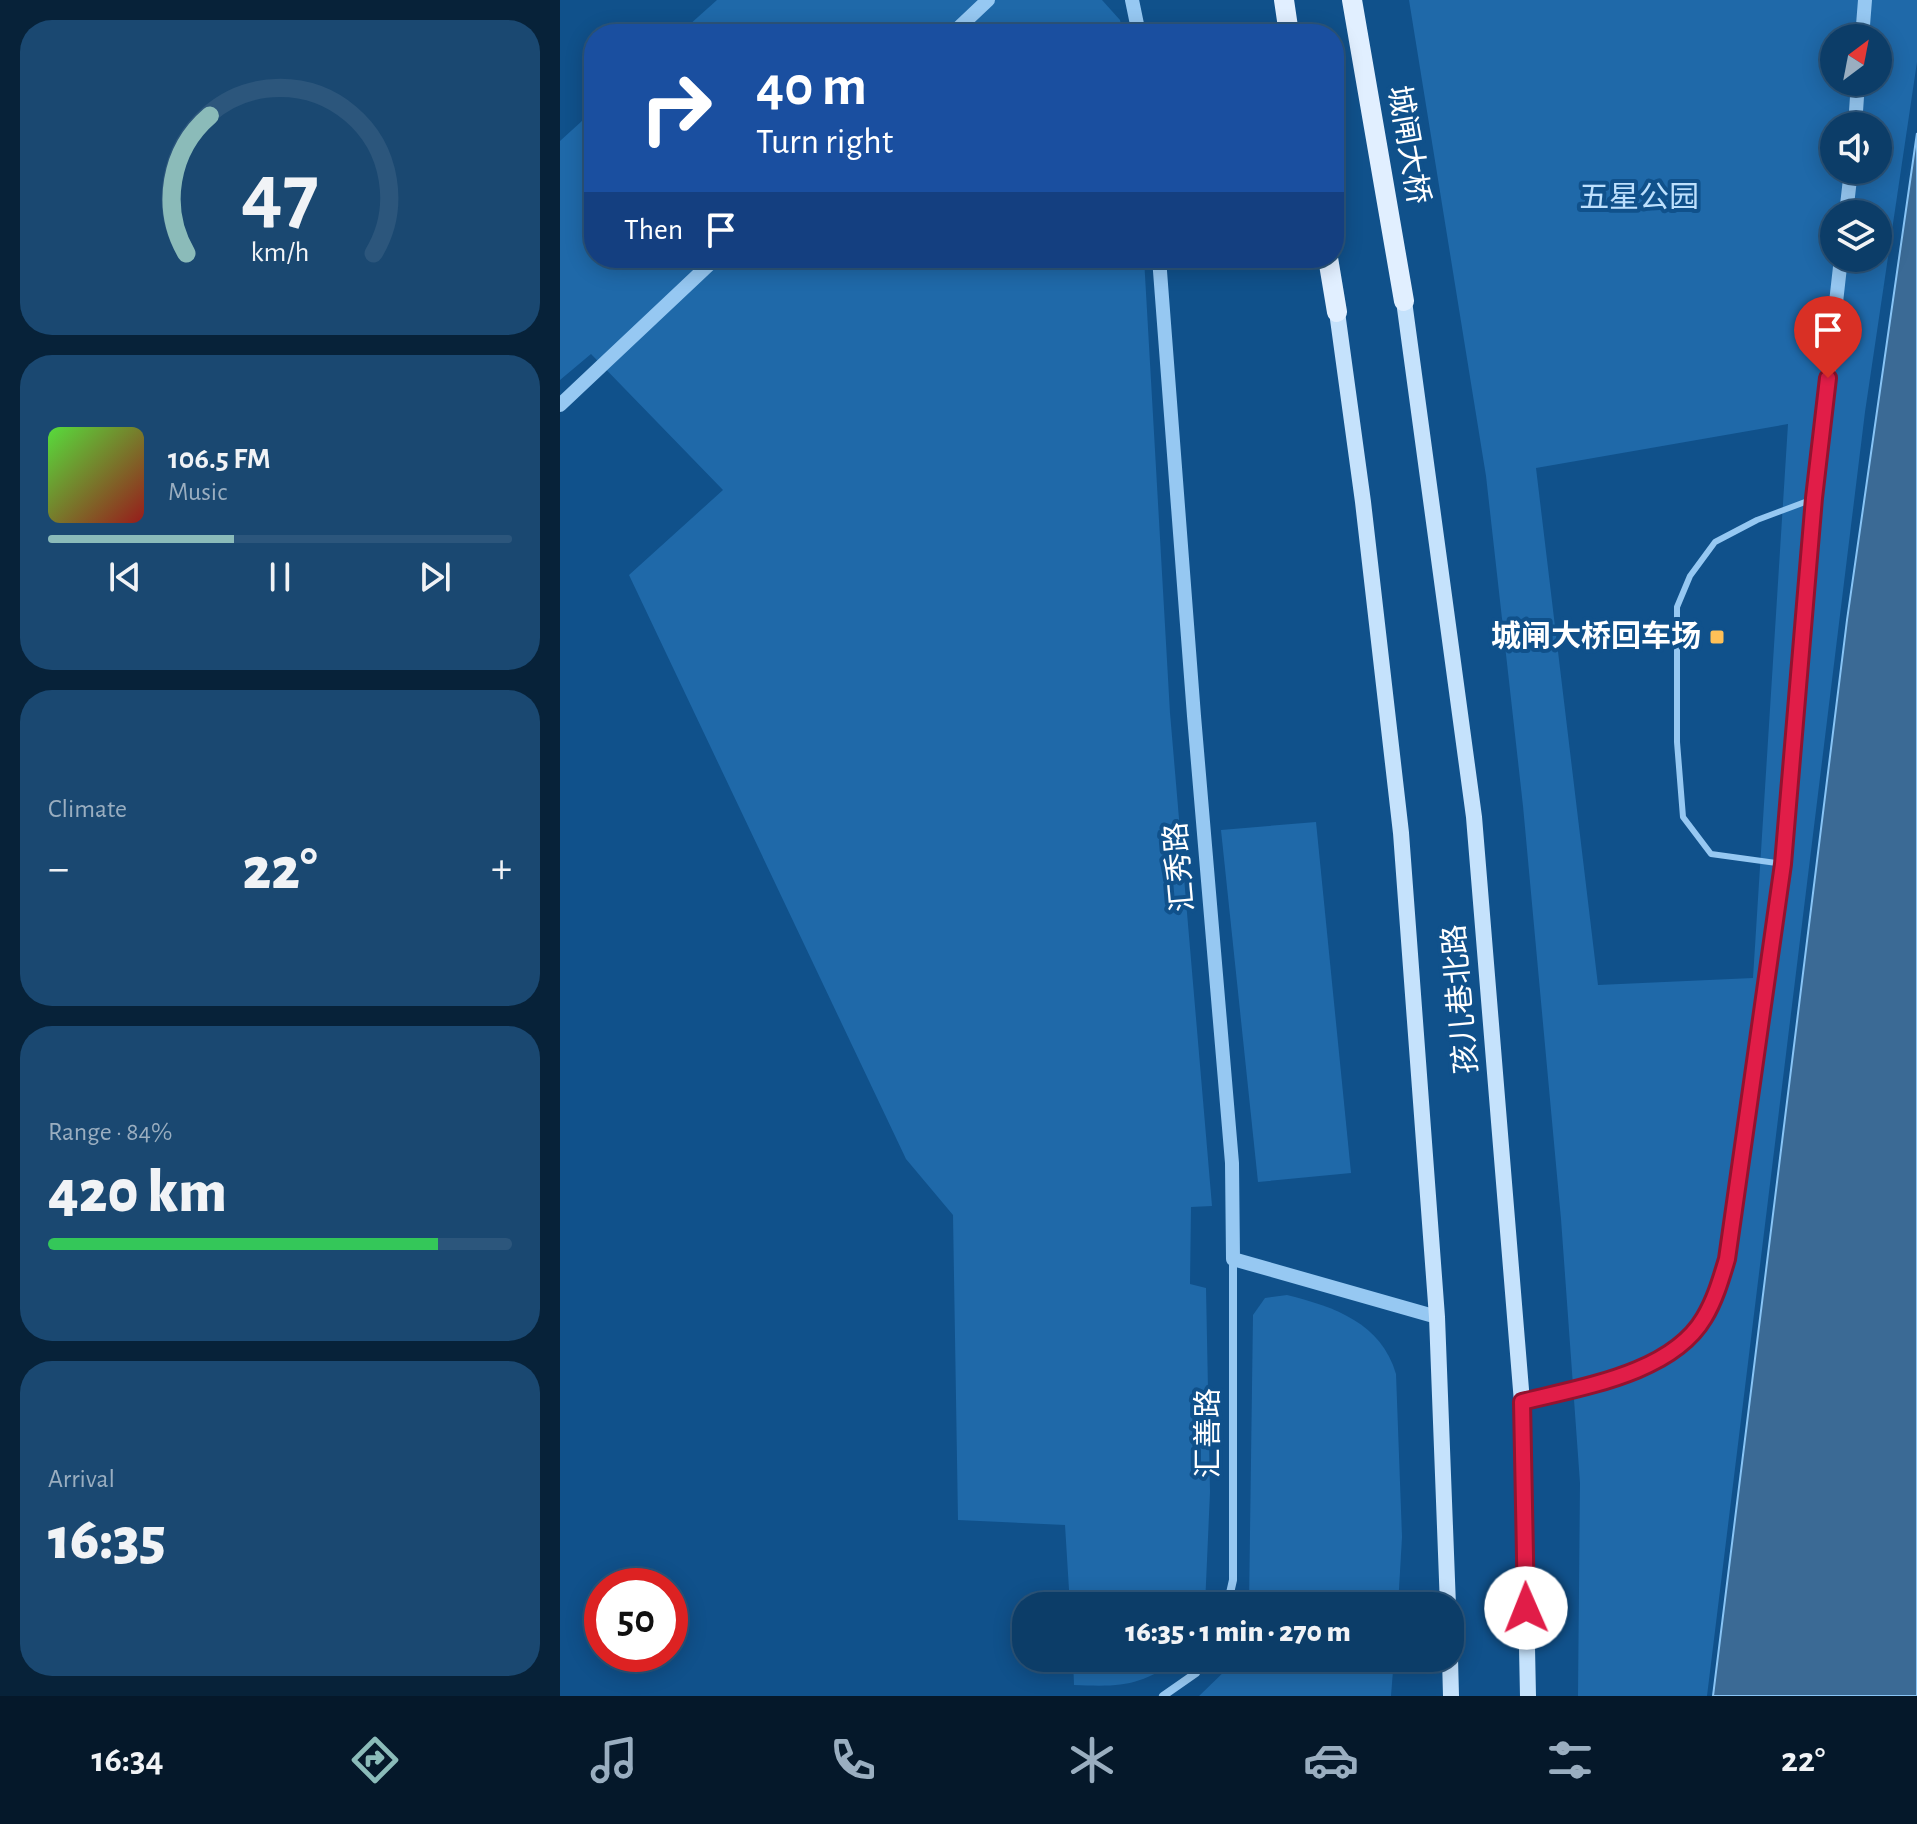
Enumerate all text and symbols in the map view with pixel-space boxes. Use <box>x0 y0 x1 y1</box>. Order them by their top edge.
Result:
north arrow <box>1820 24 1892 96</box>
map controls <box>1820 24 1892 272</box>
icon: right <box>624 56 728 160</box>
text: 40 m <box>756 59 867 115</box>
street label: 城闸大桥 <box>1383 83 1435 207</box>
button: sound <box>1820 112 1892 184</box>
text: Turn right <box>756 124 893 160</box>
text: 47 <box>241 152 319 236</box>
park label: 五星公园 <box>1579 182 1699 213</box>
button: layers <box>1820 200 1892 272</box>
icon: arrive <box>699 208 743 252</box>
text: Then <box>624 215 683 245</box>
text: km/h <box>251 238 309 267</box>
pin <box>1794 296 1862 378</box>
icon: arrive <box>1806 308 1850 352</box>
text: 106.5 FM <box>168 444 271 474</box>
text: Music <box>168 479 227 505</box>
icon: previous <box>103 555 147 599</box>
icon: pause <box>258 555 302 599</box>
icon: next <box>413 555 457 599</box>
place label: 城闸大桥回车场 <box>1491 620 1701 652</box>
marker: 城闸大桥回车场 <box>1708 628 1726 646</box>
text: Climate <box>48 796 127 822</box>
street label: 汇秀路 <box>1159 821 1199 913</box>
text: 22° <box>243 840 318 900</box>
text: − <box>48 847 69 891</box>
text: + <box>491 847 512 891</box>
street label: 孩儿巷北路 <box>1438 923 1482 1075</box>
text: Range · 84% <box>48 1119 173 1145</box>
text: 420 km <box>48 1163 227 1223</box>
street label: 汇善路 <box>1192 1388 1224 1478</box>
text: Arrival <box>48 1466 115 1492</box>
text: 16:35 <box>48 1510 166 1570</box>
position arrow <box>1484 1566 1568 1650</box>
speed limit sign: 50 <box>584 1568 688 1672</box>
text: 16:35 · 1 min · 270 m <box>1125 1617 1351 1647</box>
icon: directions <box>347 1732 403 1788</box>
icon: music <box>586 1732 642 1788</box>
icon: phone <box>825 1732 881 1788</box>
icon: climate <box>1064 1732 1120 1788</box>
icon: car <box>1303 1732 1359 1788</box>
icon: filters <box>1542 1732 1598 1788</box>
text: 16:34 <box>92 1742 164 1778</box>
text: 22° <box>1781 1742 1825 1778</box>

